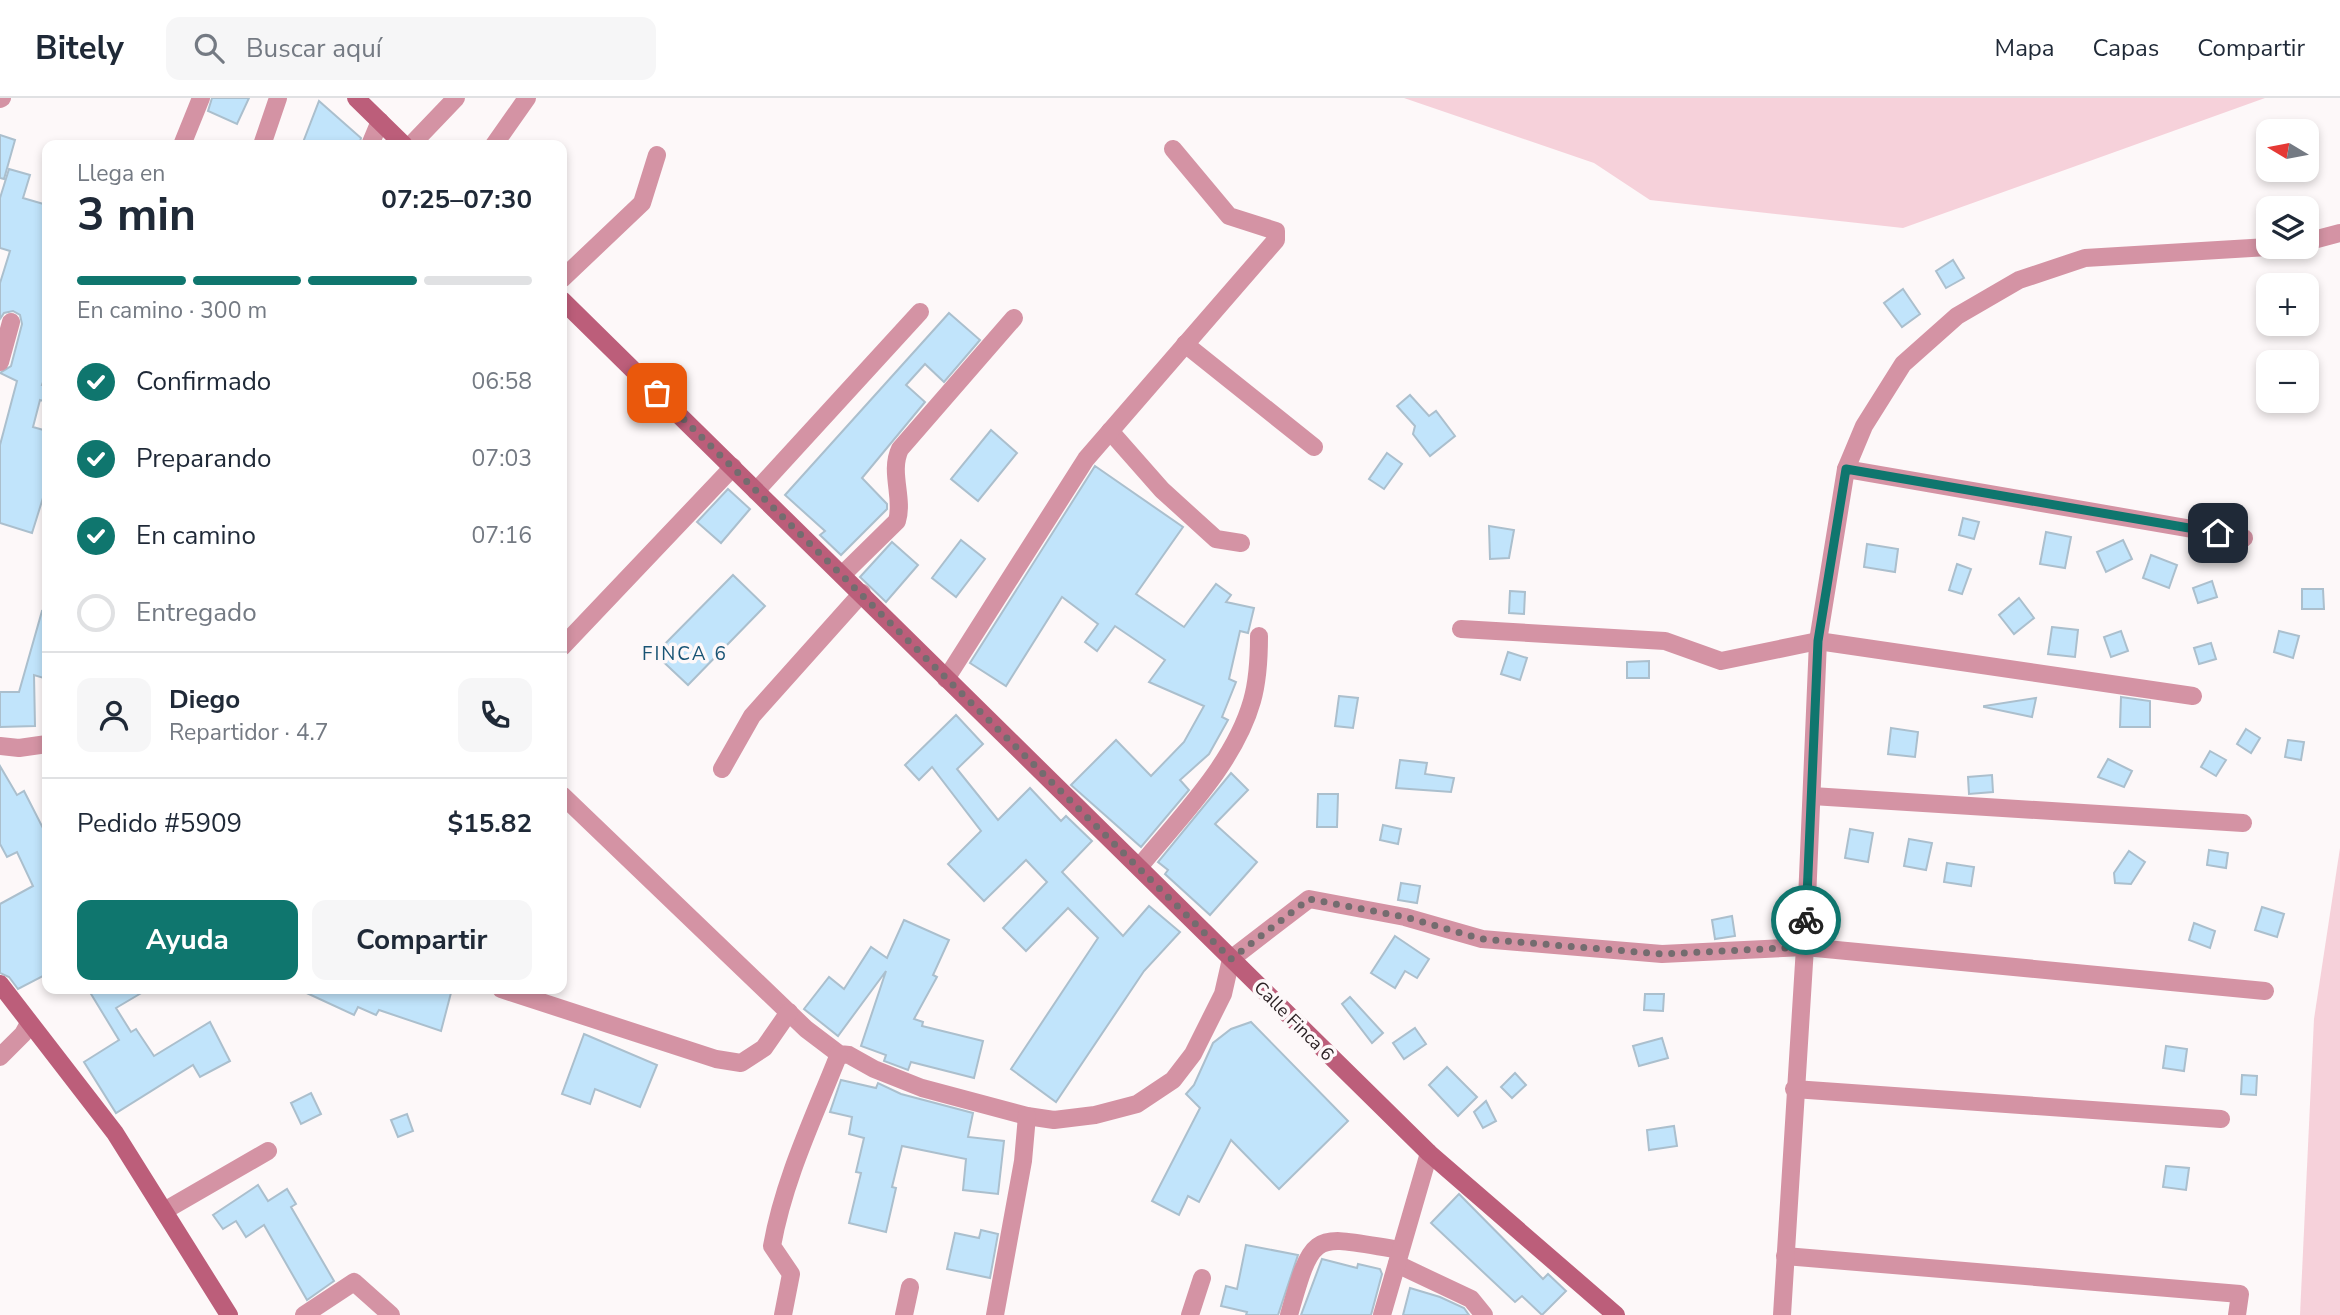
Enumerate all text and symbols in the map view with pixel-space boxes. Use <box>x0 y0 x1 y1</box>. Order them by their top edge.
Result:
search box <box>166 17 656 80</box>
text: Bitely <box>35 26 124 71</box>
icon: search <box>190 29 228 67</box>
text: Buscar aquí <box>246 31 382 66</box>
text: Mapa <box>1995 32 2055 64</box>
text: Capas <box>2093 32 2159 64</box>
text: Compartir <box>2197 32 2305 64</box>
north arrow <box>2256 119 2319 182</box>
map controls <box>2256 119 2319 413</box>
text: Llega en <box>77 158 165 189</box>
text: 07:25–07:30 <box>381 182 532 217</box>
text: 3 min <box>77 183 196 246</box>
button: layers <box>2256 196 2319 259</box>
button: + <box>2256 273 2319 336</box>
text: En camino · 300 m <box>77 295 267 326</box>
button: − <box>2256 350 2319 413</box>
icon: check <box>77 363 115 401</box>
pin <box>627 363 687 423</box>
text: Confirmado <box>136 364 271 399</box>
text: 06:58 <box>472 366 532 397</box>
icon: bag <box>638 374 676 412</box>
icon: check <box>77 440 115 478</box>
text: Preparando <box>136 441 271 476</box>
text: 07:03 <box>472 443 532 474</box>
pin <box>2188 503 2248 563</box>
icon: home <box>2199 514 2237 552</box>
icon: check <box>77 517 115 555</box>
text: En camino <box>136 518 256 553</box>
text: 07:16 <box>472 520 532 551</box>
text: Entregado <box>136 595 257 630</box>
district label: FINCA 6 <box>642 641 728 667</box>
button: person <box>77 678 151 752</box>
button: phone <box>458 678 532 752</box>
text: Diego <box>169 682 240 717</box>
text: Repartidor · 4.7 <box>169 717 329 748</box>
text: Pedido #5909 <box>77 806 242 841</box>
text: $15.82 <box>448 806 532 841</box>
courier <box>1771 885 1841 955</box>
button: Ayuda <box>77 900 298 980</box>
button: Compartir <box>312 900 532 980</box>
icon: bike <box>1787 901 1825 939</box>
street label: Calle Finca 6 <box>1249 976 1339 1066</box>

